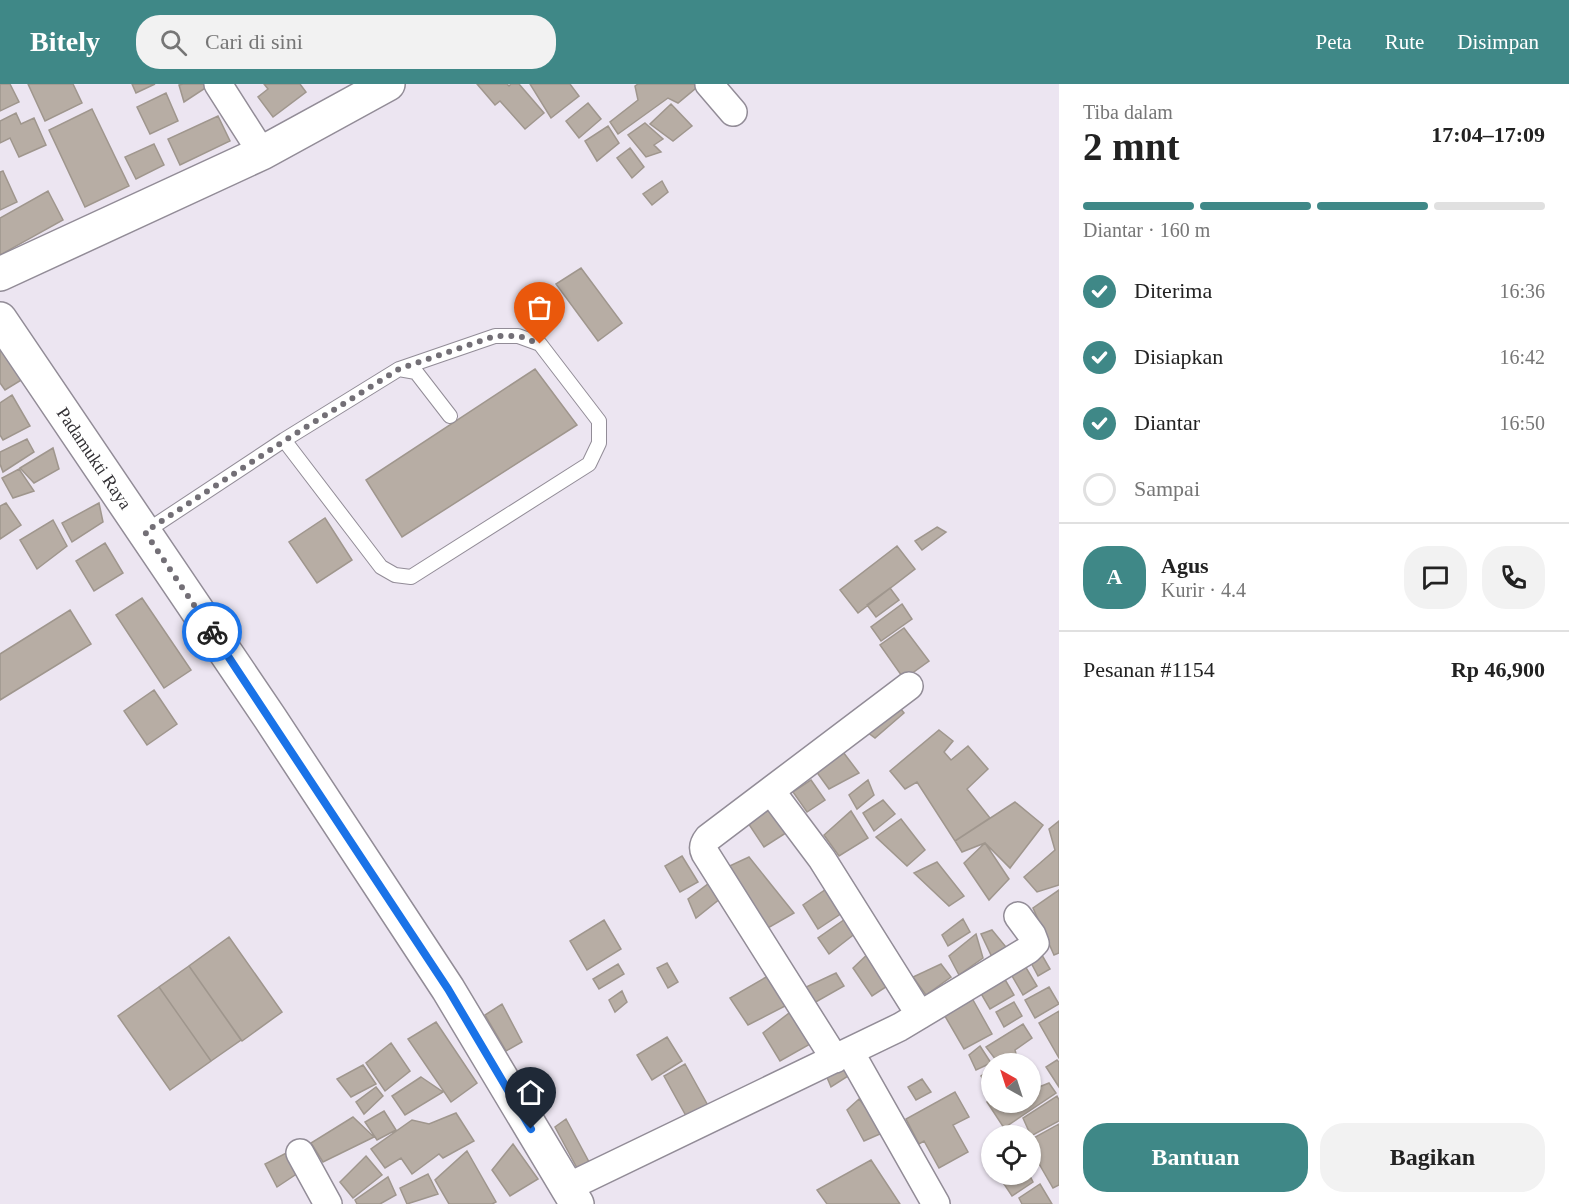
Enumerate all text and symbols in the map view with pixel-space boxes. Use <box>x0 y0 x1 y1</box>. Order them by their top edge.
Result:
search box <box>136 15 556 69</box>
text: Bitely <box>30 26 100 57</box>
icon: search <box>157 26 190 59</box>
text: Cari di sini <box>205 29 303 54</box>
text: Peta <box>1316 30 1352 54</box>
text: Rute <box>1385 30 1424 54</box>
text: Disimpan <box>1457 30 1539 54</box>
text: Tiba dalam <box>1083 101 1173 123</box>
text: 17:04–17:09 <box>1431 122 1545 147</box>
text: 2 mnt <box>1083 125 1179 168</box>
text: Diantar · 160 m <box>1083 219 1210 241</box>
icon: check <box>1083 275 1116 308</box>
text: Diterima <box>1134 278 1212 303</box>
text: 16:36 <box>1499 280 1545 302</box>
pin <box>514 282 565 344</box>
icon: bag <box>523 291 556 324</box>
icon: check <box>1083 341 1116 374</box>
text: Disiapkan <box>1134 344 1223 369</box>
text: 16:42 <box>1499 346 1545 368</box>
street label: Padamukti Raya <box>53 403 136 513</box>
icon: check <box>1083 407 1116 440</box>
text: Diantar <box>1134 410 1200 435</box>
text: 16:50 <box>1499 412 1545 434</box>
text: Sampai <box>1134 476 1200 501</box>
button: chat <box>1404 546 1467 609</box>
button: phone <box>1482 546 1545 609</box>
text: Agus <box>1161 553 1209 578</box>
text: A <box>1107 564 1122 589</box>
text: Kurir · 4.4 <box>1161 579 1246 601</box>
courier <box>182 602 242 662</box>
icon: bike <box>196 616 229 649</box>
text: Pesanan #1154 <box>1083 657 1215 682</box>
text: Rp 46,900 <box>1451 657 1545 682</box>
north arrow <box>981 1053 1041 1113</box>
map controls <box>981 1053 1041 1185</box>
pin <box>505 1067 556 1129</box>
icon: home <box>514 1076 547 1109</box>
button: Bantuan <box>1083 1123 1308 1192</box>
button: Bagikan <box>1320 1123 1545 1192</box>
button: locate <box>981 1125 1041 1185</box>

